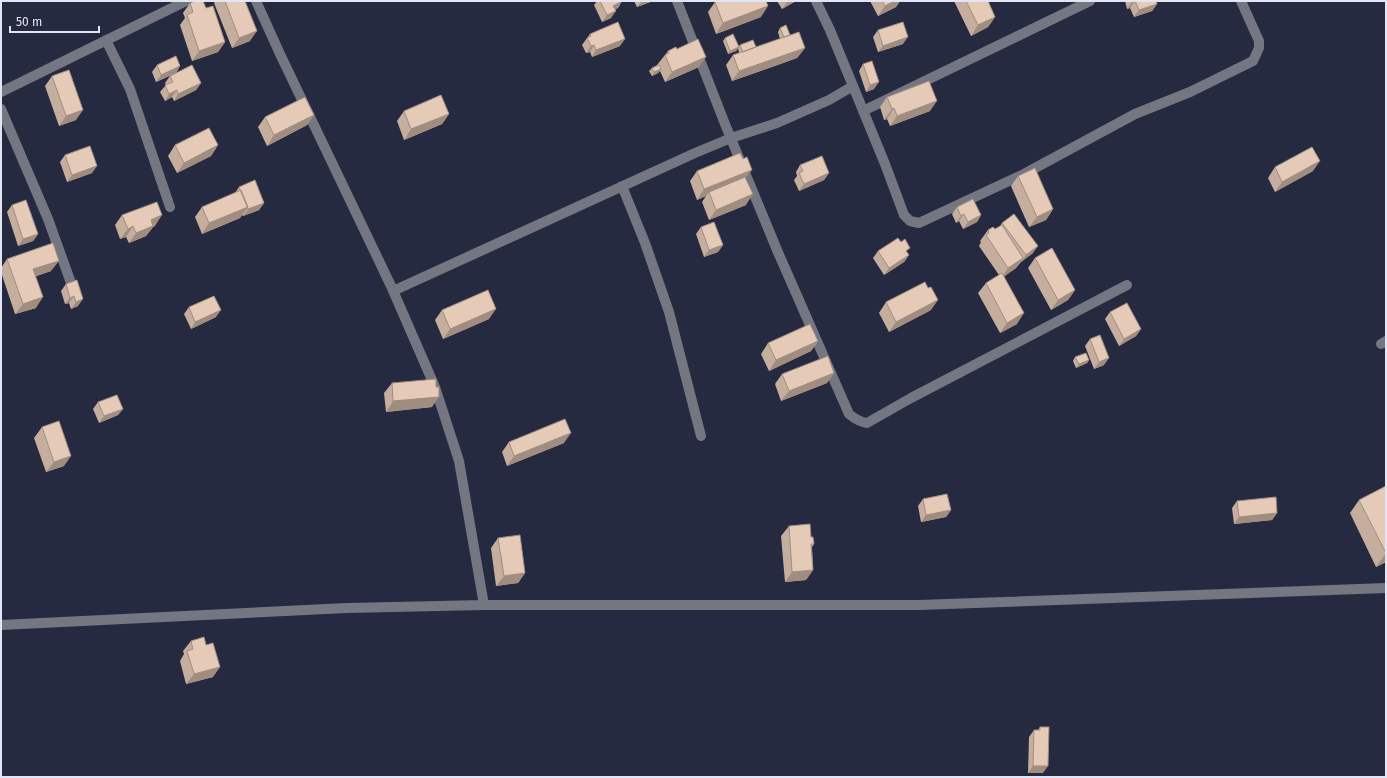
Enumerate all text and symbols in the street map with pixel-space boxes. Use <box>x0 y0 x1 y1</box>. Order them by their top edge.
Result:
scale bar <box>10 8 99 34</box>
text: 50 m <box>16 15 42 29</box>

